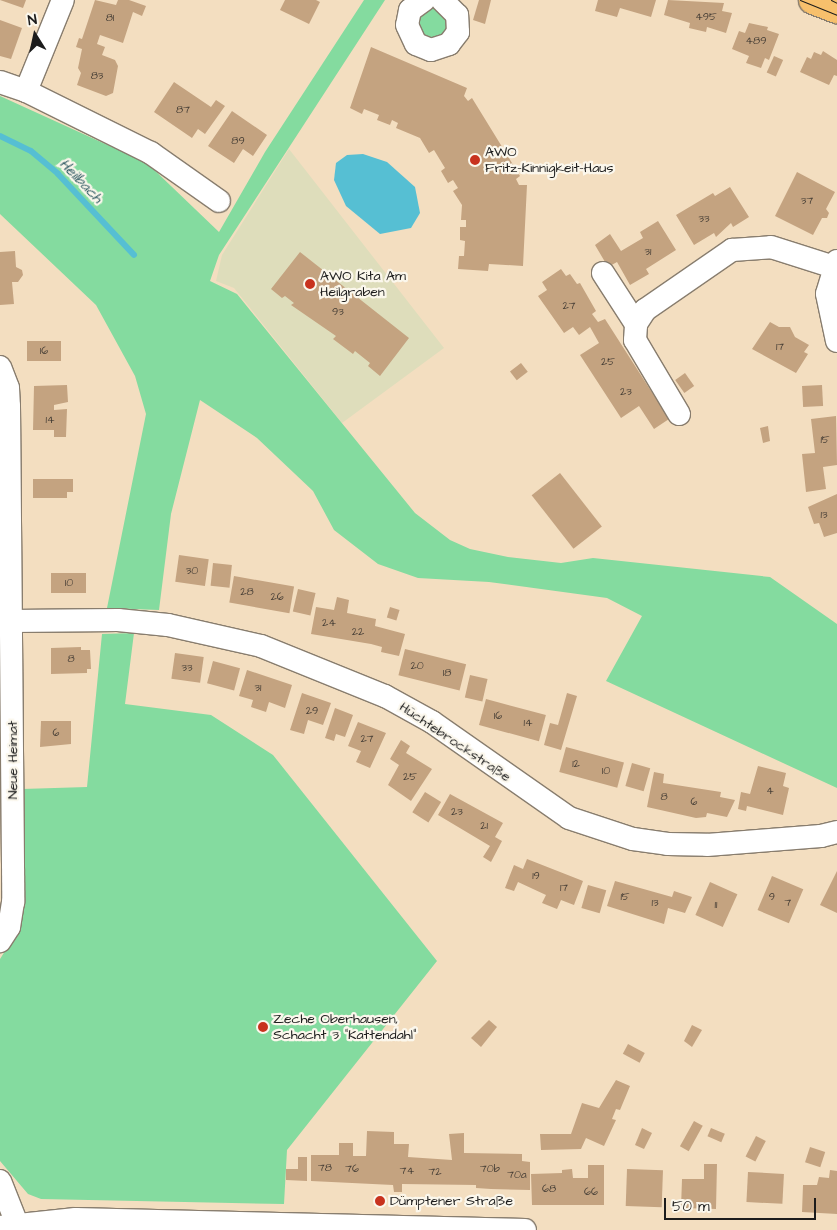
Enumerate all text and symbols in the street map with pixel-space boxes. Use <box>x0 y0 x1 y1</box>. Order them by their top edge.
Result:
north arrow <box>10 10 60 60</box>
text: N <box>26 10 38 31</box>
house number: 495 <box>695 10 717 24</box>
house number: 81 <box>106 11 114 25</box>
house number: 489 <box>746 34 766 48</box>
house number: 83 <box>91 69 103 83</box>
house number: 87 <box>176 103 190 117</box>
house number: 89 <box>231 134 245 148</box>
place label: AWO Fritz-Kinnigkeit-Haus <box>485 144 613 176</box>
marker: AWO Fritz-Kinnigkeit-Haus <box>469 154 481 166</box>
water label: Heilbach <box>55 155 107 207</box>
house number: 37 <box>801 194 813 208</box>
house number: 33 <box>698 212 710 226</box>
house number: 31 <box>644 245 652 259</box>
place label: AWO Kita Am Heilgraben <box>320 268 406 300</box>
marker: AWO Kita Am Heilgraben <box>304 278 316 290</box>
house number: 27 <box>562 299 576 313</box>
house number: 93 <box>332 305 344 319</box>
house number: 17 <box>776 340 784 354</box>
house number: 16 <box>40 344 48 358</box>
house number: 25 <box>601 355 615 369</box>
house number: 23 <box>620 385 632 399</box>
house number: 14 <box>46 413 54 427</box>
house number: 15 <box>820 433 830 447</box>
house number: 13 <box>820 508 828 522</box>
house number: 30 <box>186 564 198 578</box>
house number: 10 <box>65 576 73 590</box>
house number: 28 <box>240 585 254 599</box>
house number: 26 <box>270 590 284 604</box>
house number: 24 <box>322 616 336 630</box>
house number: 22 <box>352 625 364 639</box>
house number: 8 <box>67 652 75 666</box>
house number: 20 <box>410 659 424 673</box>
house number: 33 <box>181 661 193 675</box>
house number: 18 <box>443 666 451 680</box>
house number: 31 <box>254 681 262 695</box>
street label: Hüchtebrockstraße <box>396 699 514 785</box>
house number: 29 <box>306 704 318 718</box>
house number: 16 <box>494 709 502 723</box>
house number: 14 <box>524 716 532 730</box>
street label: Neue Heimat <box>5 721 21 799</box>
house number: 6 <box>53 726 59 740</box>
house number: 27 <box>360 732 374 746</box>
house number: 12 <box>572 757 580 771</box>
house number: 10 <box>602 764 610 778</box>
house number: 25 <box>403 770 417 784</box>
house number: 4 <box>766 784 774 798</box>
house number: 8 <box>660 790 668 804</box>
house number: 6 <box>691 795 697 809</box>
house number: 23 <box>451 805 463 819</box>
house number: 21 <box>480 819 488 833</box>
house number: 19 <box>532 869 540 883</box>
house number: 17 <box>560 881 568 895</box>
house number: 15 <box>620 890 630 904</box>
house number: 9 <box>769 890 775 904</box>
house number: 13 <box>651 896 659 910</box>
house number: 7 <box>785 896 791 910</box>
house number: 11 <box>715 898 717 912</box>
place label: Zeche Oberhausen, Schacht 3 "Kattendahl" <box>273 1011 416 1044</box>
marker: Zeche Oberhausen, Schacht 3 "Kattendahl" <box>257 1021 269 1033</box>
house number: 78 <box>318 1161 332 1175</box>
house number: 76 <box>345 1162 359 1176</box>
house number: 70b <box>480 1162 500 1176</box>
house number: 74 <box>400 1164 414 1178</box>
house number: 72 <box>428 1165 442 1179</box>
house number: 70a <box>507 1168 527 1182</box>
house number: 68 <box>542 1182 556 1196</box>
house number: 66 <box>584 1185 598 1199</box>
scale bar <box>667 1188 820 1220</box>
place label: Dümptener Straße <box>390 1193 513 1209</box>
marker: Dümptener Straße <box>374 1195 386 1207</box>
text: 50 m <box>672 1196 710 1217</box>

